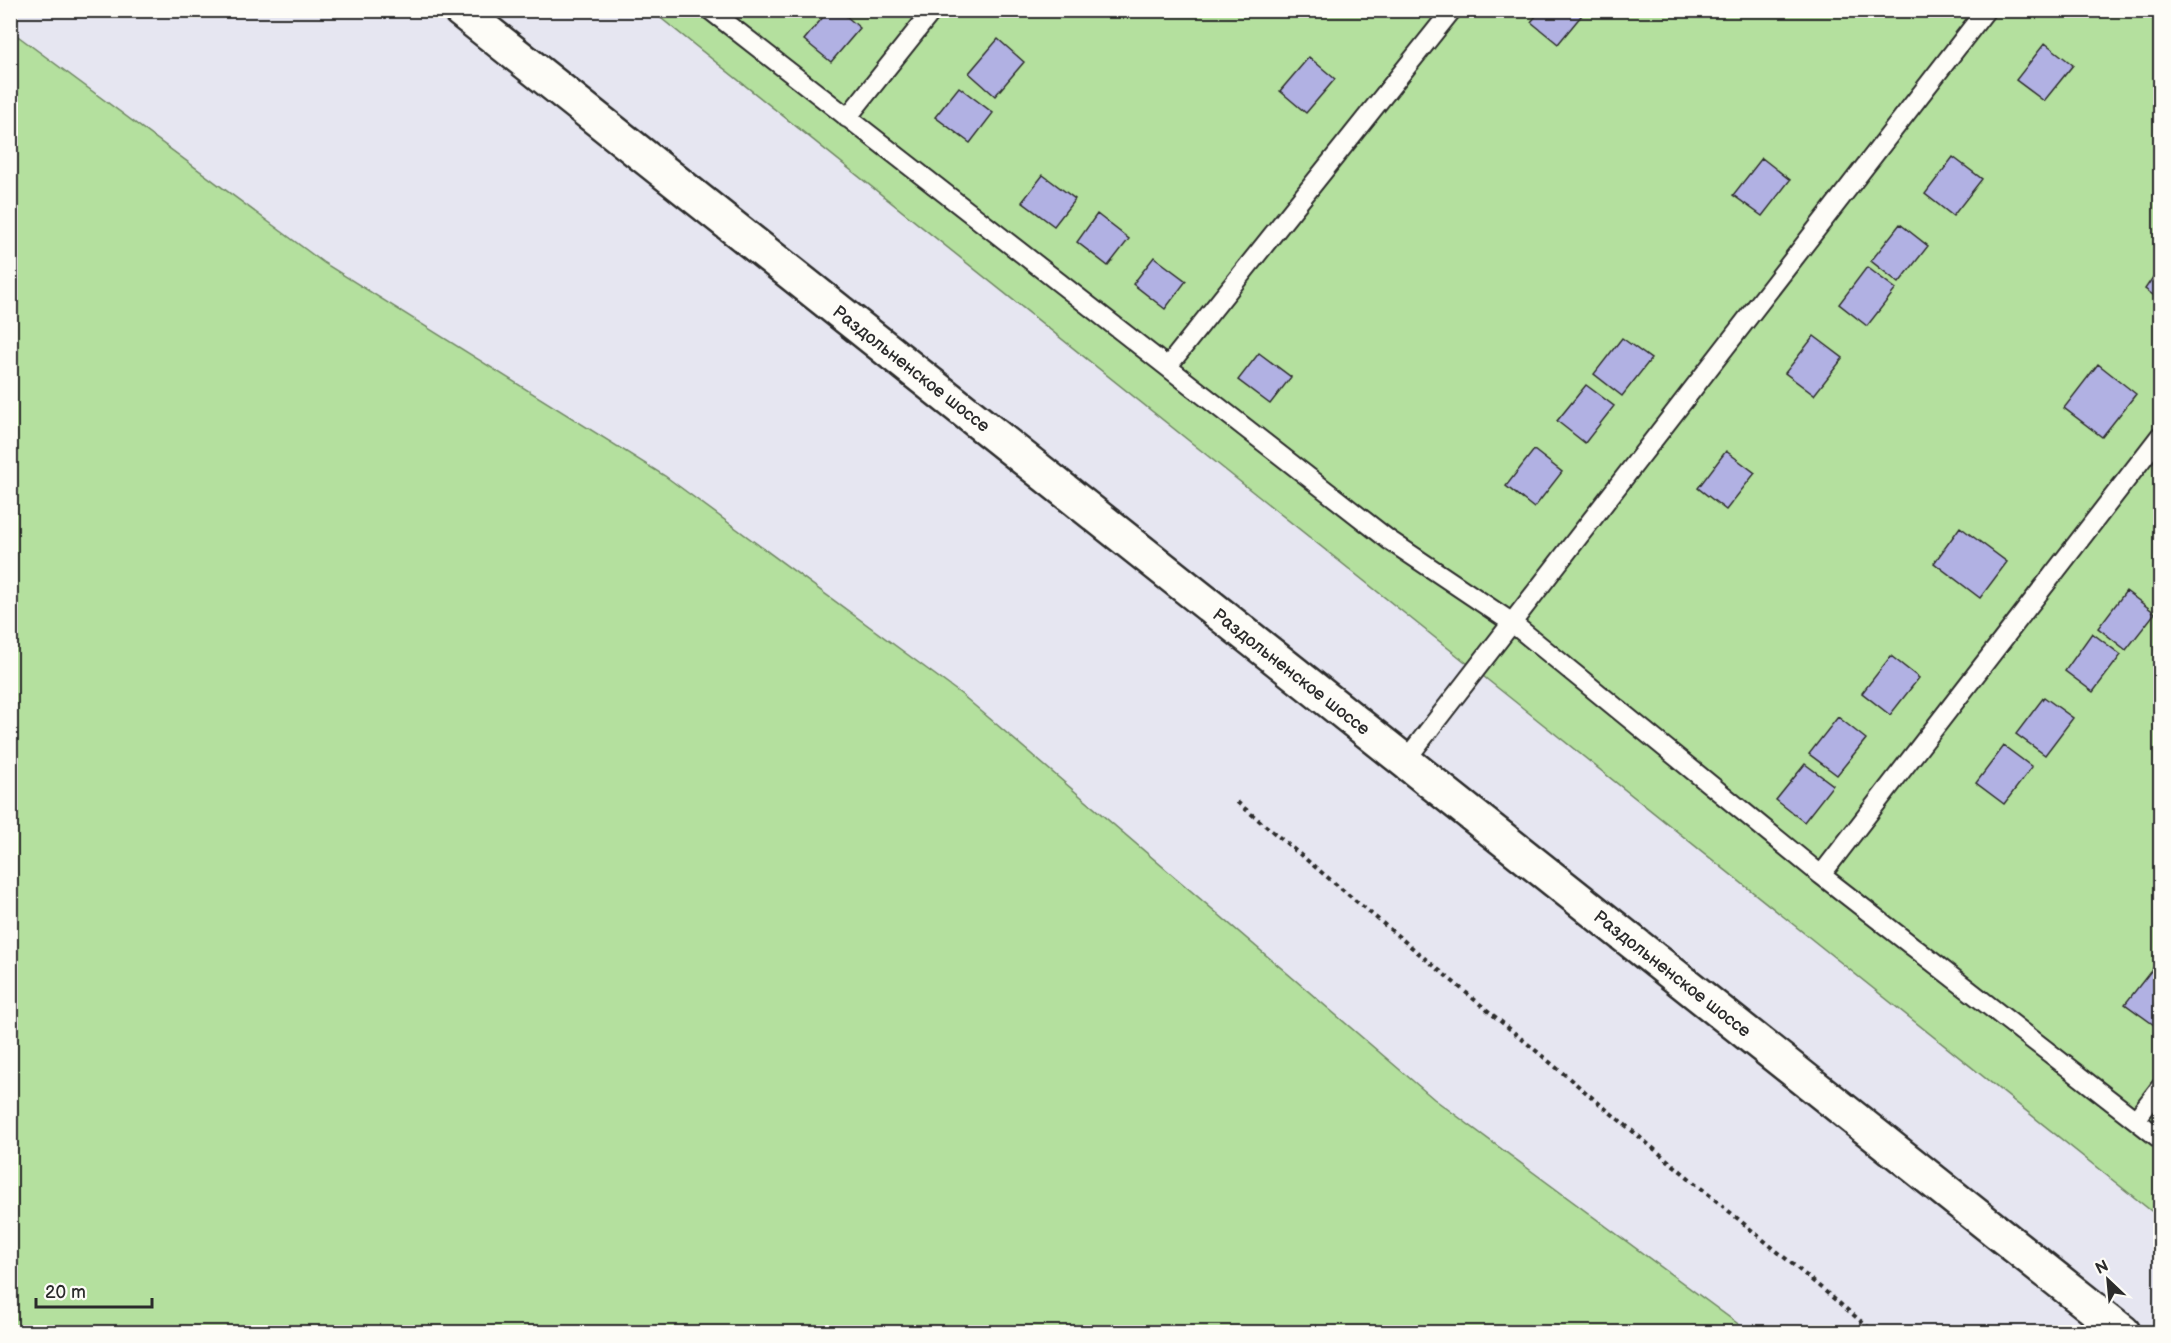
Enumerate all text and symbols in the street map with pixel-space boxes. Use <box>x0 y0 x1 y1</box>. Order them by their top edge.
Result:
street label: Раздольненское шоссе <box>828 301 994 437</box>
street label: Раздольненское шоссе <box>1208 604 1374 740</box>
street label: Раздольненское шоссе <box>1589 906 1755 1042</box>
north arrow <box>2078 1250 2138 1310</box>
text: N <box>2093 1257 2112 1279</box>
scale bar <box>36 1271 152 1309</box>
text: 20 m <box>45 1282 86 1303</box>

